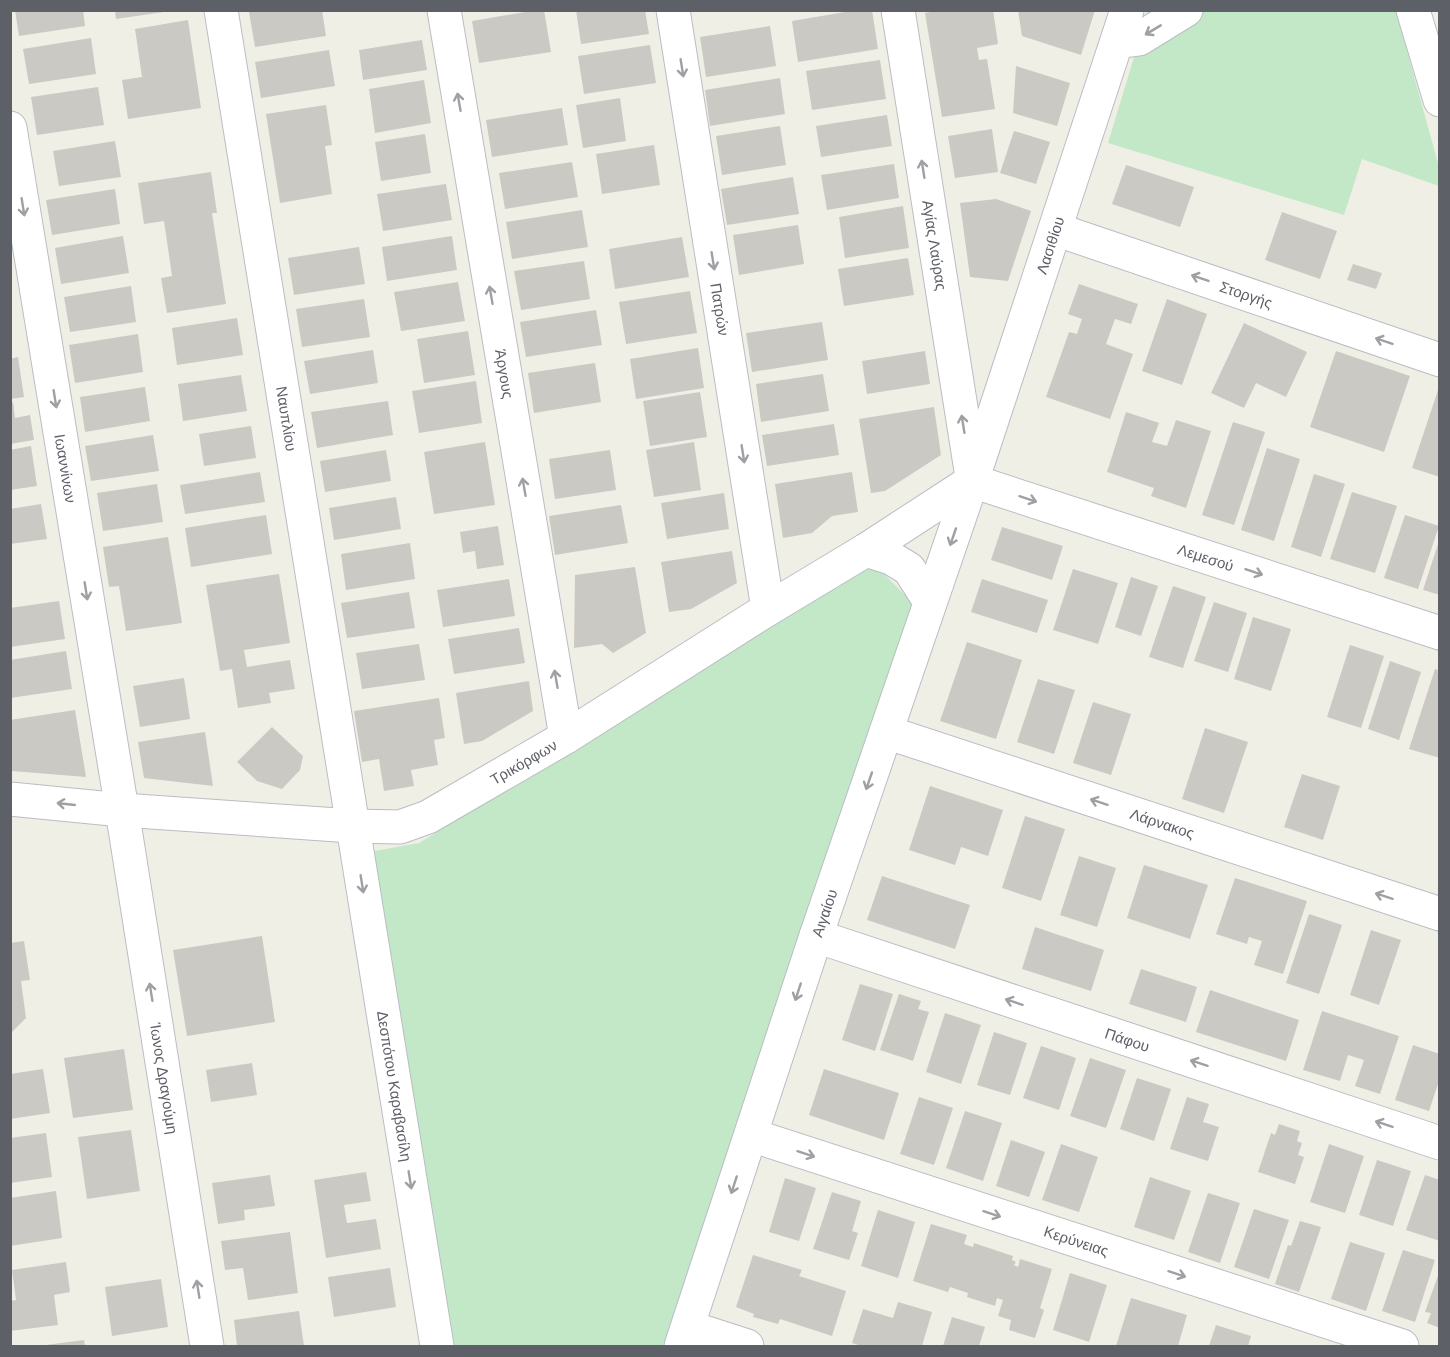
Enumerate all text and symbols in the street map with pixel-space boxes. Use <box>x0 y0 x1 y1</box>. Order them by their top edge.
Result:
one-way arrow <box>1145 25 1162 37</box>
one-way arrow <box>677 58 688 78</box>
one-way arrow <box>453 93 464 113</box>
one-way arrow <box>917 159 928 179</box>
one-way arrow <box>18 196 29 216</box>
street label: Αγίας Λαύρας <box>920 199 951 291</box>
street label: Λασιθίου <box>1032 214 1067 276</box>
one-way arrow <box>707 251 718 270</box>
one-way arrow <box>1191 272 1210 283</box>
street label: Στοργής <box>1218 277 1275 311</box>
street label: Πατρών <box>708 282 733 337</box>
one-way arrow <box>486 285 497 305</box>
one-way arrow <box>1375 335 1394 346</box>
street label: Άργους <box>493 348 518 400</box>
street label: Ναυπλίου <box>273 385 301 452</box>
one-way arrow <box>50 389 61 408</box>
one-way arrow <box>958 414 969 434</box>
street label: Ιωαννίνων <box>52 433 80 504</box>
one-way arrow <box>738 443 749 463</box>
one-way arrow <box>518 478 529 497</box>
one-way arrow <box>1018 495 1037 506</box>
one-way arrow <box>947 527 958 546</box>
street label: Λεμεσού <box>1176 540 1236 574</box>
one-way arrow <box>1244 568 1263 579</box>
one-way arrow <box>81 581 92 601</box>
one-way arrow <box>550 670 561 690</box>
street label: Τρικόρφων <box>487 736 560 788</box>
one-way arrow <box>863 771 874 790</box>
one-way arrow <box>1090 796 1109 807</box>
one-way arrow <box>57 798 77 809</box>
street label: Λάρνακος <box>1128 804 1197 841</box>
one-way arrow <box>356 874 367 893</box>
street label: Αιγαίου <box>808 887 840 939</box>
one-way arrow <box>1375 890 1394 901</box>
one-way arrow <box>792 982 803 1001</box>
one-way arrow <box>145 983 156 1003</box>
one-way arrow <box>1005 995 1024 1006</box>
street label: Δεσπότου Καραβασίλη <box>374 1009 416 1163</box>
street label: Ίωνος Δραγούμη <box>147 1021 182 1135</box>
street label: Πάφου <box>1103 1024 1152 1055</box>
one-way arrow <box>1190 1057 1209 1068</box>
one-way arrow <box>1375 1118 1394 1129</box>
one-way arrow <box>796 1149 815 1160</box>
one-way arrow <box>405 1170 416 1189</box>
one-way arrow <box>728 1175 739 1194</box>
one-way arrow <box>982 1209 1001 1220</box>
street label: Κερύνειας <box>1042 1222 1111 1259</box>
one-way arrow <box>1167 1269 1186 1280</box>
one-way arrow <box>192 1279 203 1299</box>

